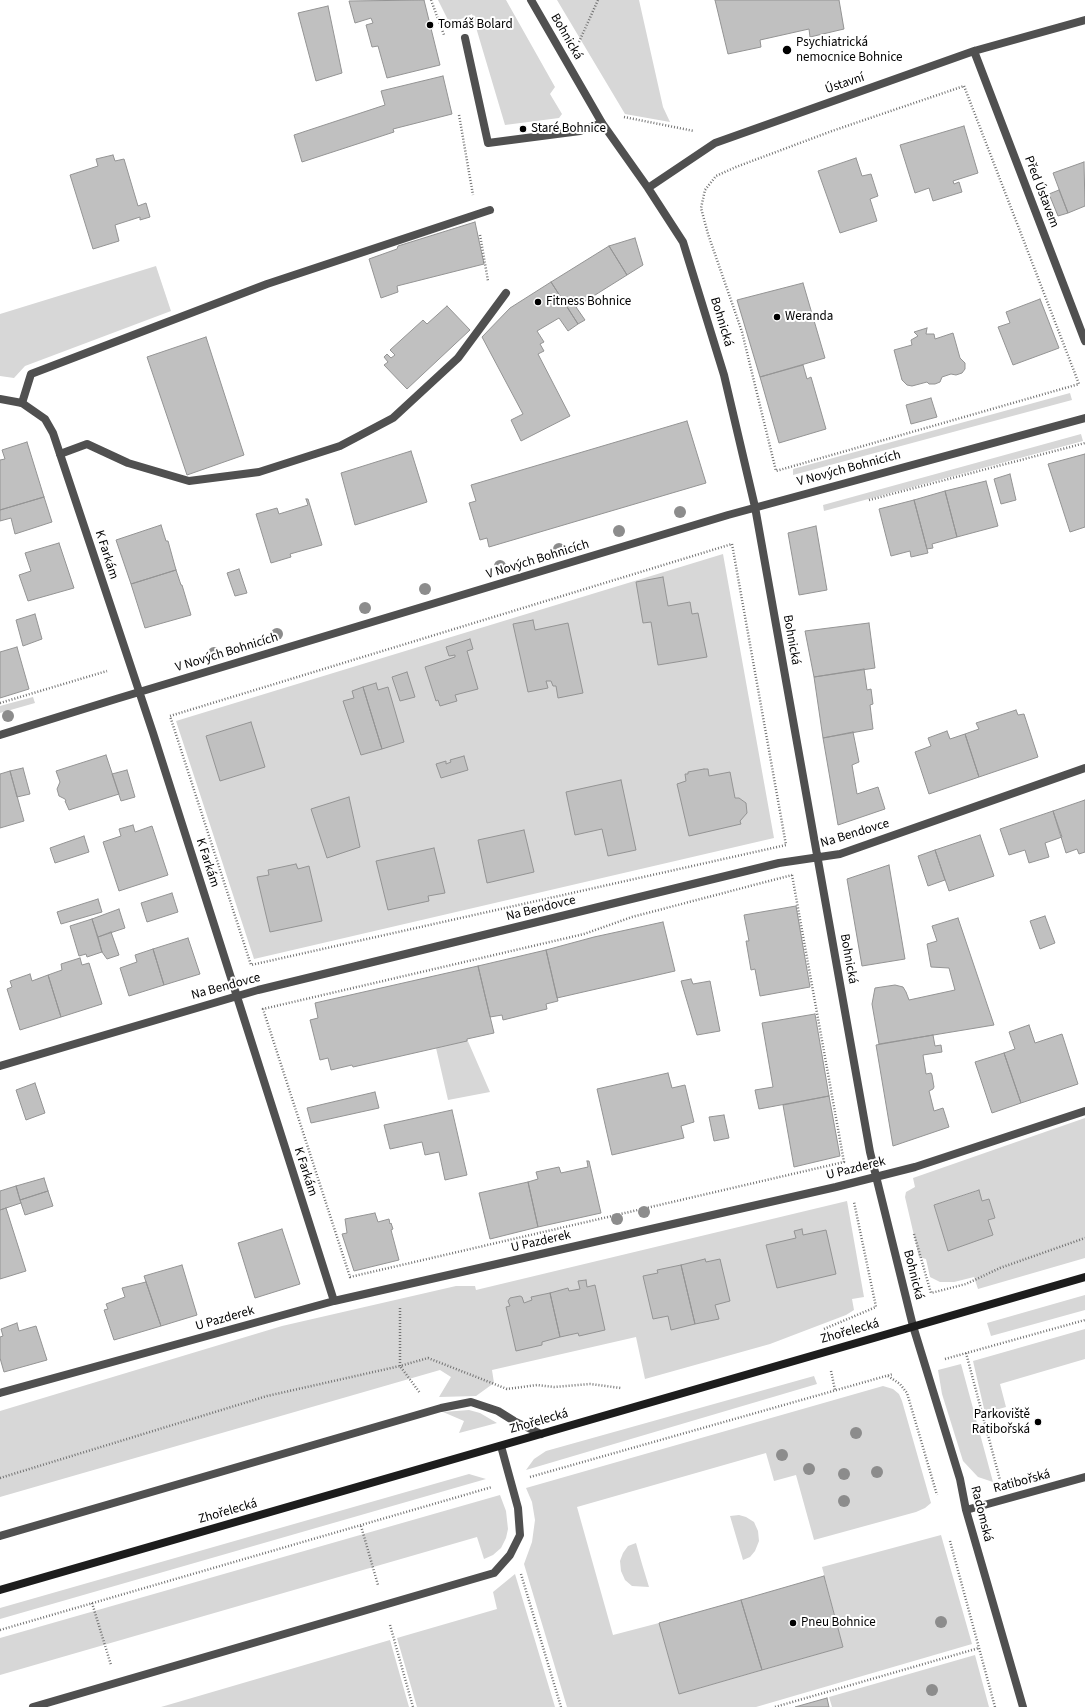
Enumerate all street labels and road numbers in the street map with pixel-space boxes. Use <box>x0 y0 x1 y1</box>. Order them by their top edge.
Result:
street label: Bohnická <box>547 11 585 63</box>
street label: Ústavní <box>823 70 867 98</box>
street label: Před Ústavem <box>1020 154 1062 230</box>
street label: Bohnická <box>706 295 736 349</box>
street label: V Nových Bohnicích <box>795 448 903 490</box>
street label: K Farkám <box>91 528 121 582</box>
street label: V Nových Bohnicích <box>485 537 591 583</box>
street label: Bohnická <box>779 614 803 666</box>
street label: V Nových Bohnicích <box>174 630 280 676</box>
street label: Na Bendovce <box>819 816 891 852</box>
street label: K Farkám <box>192 836 222 890</box>
street label: Na Bendovce <box>505 893 577 925</box>
street label: Bohnická <box>836 933 860 985</box>
street label: Na Bendovce <box>190 970 262 1004</box>
street label: K Farkám <box>290 1145 320 1199</box>
street label: U Pazderek <box>825 1154 887 1184</box>
street label: U Pazderek <box>510 1228 572 1256</box>
street label: Bohnická <box>899 1248 927 1302</box>
street label: U Pazderek <box>194 1303 256 1335</box>
street label: Zhořelecká <box>819 1316 881 1348</box>
street label: Zhořelecká <box>508 1406 570 1438</box>
street label: Ratibořská <box>992 1467 1052 1497</box>
street label: Radomská <box>967 1484 995 1544</box>
street label: Zhořelecká <box>197 1496 259 1528</box>

